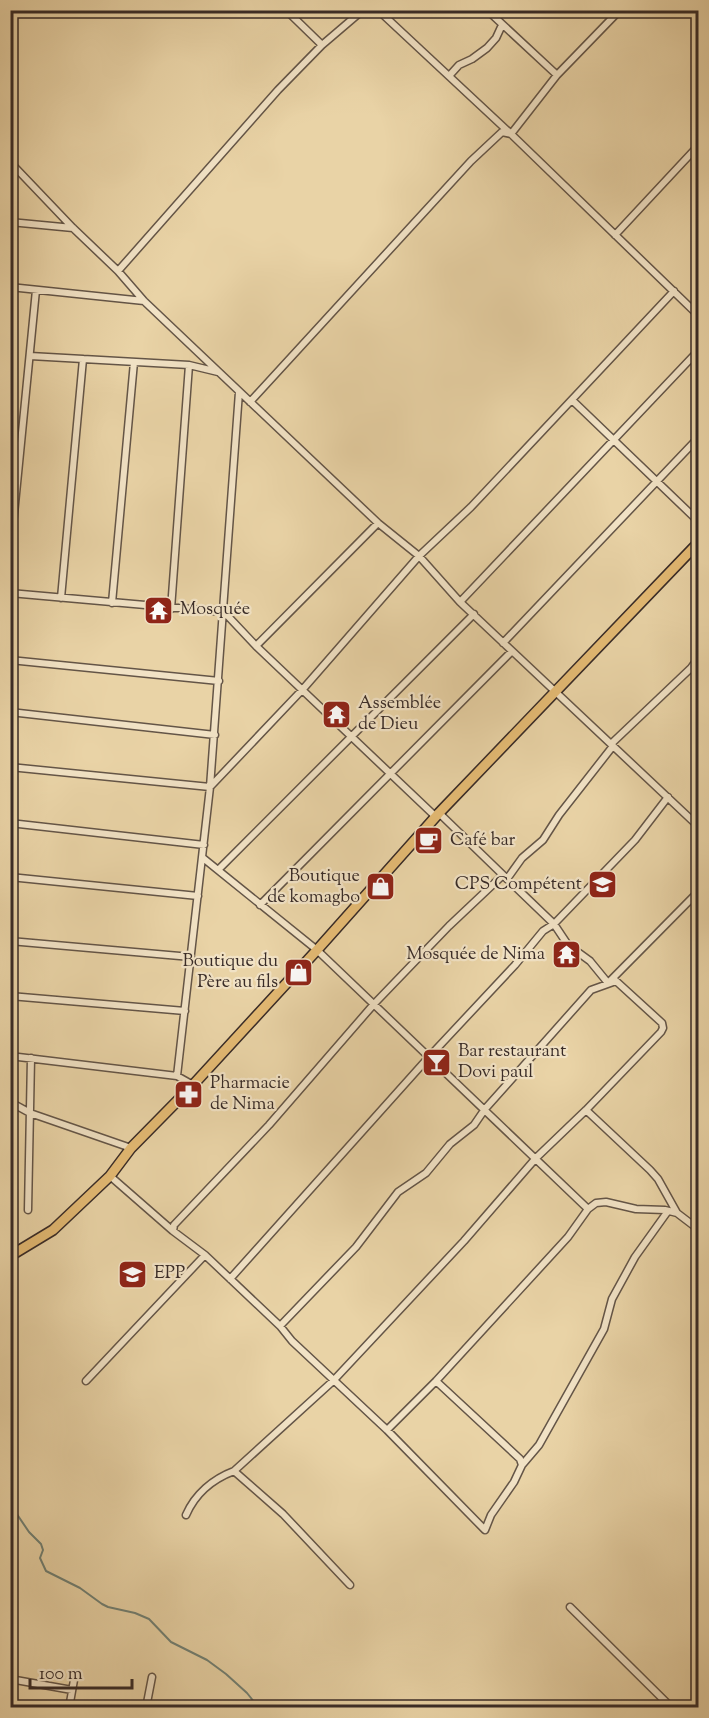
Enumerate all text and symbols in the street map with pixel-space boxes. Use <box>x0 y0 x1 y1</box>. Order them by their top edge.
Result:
temple icon: Mosquée <box>143 594 175 626</box>
place label: Mosquée <box>180 597 250 623</box>
place label: Assemblée de Dieu <box>358 691 441 738</box>
temple icon: Assemblée de Dieu <box>321 698 353 730</box>
cafe icon: Café bar <box>413 825 445 857</box>
place label: Café bar <box>450 828 516 854</box>
place label: Boutique de komagbo <box>267 864 360 911</box>
school or university icon: CPS Compétent <box>587 869 619 901</box>
shop icon: Boutique de komagbo <box>365 871 397 903</box>
place label: CPS Compétent <box>455 872 582 898</box>
temple icon: Mosquée de Nima <box>550 939 582 971</box>
place label: Mosquée de Nima <box>406 942 545 968</box>
place label: Boutique du Père au fils <box>182 949 278 996</box>
shop icon: Boutique du Père au fils <box>283 956 315 988</box>
place label: Bar restaurant Dovi paul <box>458 1039 566 1086</box>
bar icon: Bar restaurant Dovi paul <box>421 1046 453 1078</box>
place label: Pharmacie de Nima <box>210 1071 290 1118</box>
pharmacy icon: Pharmacie de Nima <box>173 1078 205 1110</box>
school or university icon: EPP <box>117 1258 149 1290</box>
place label: EPP <box>154 1261 185 1287</box>
scale bar <box>30 1652 132 1690</box>
text: 100 m <box>39 1662 83 1688</box>

